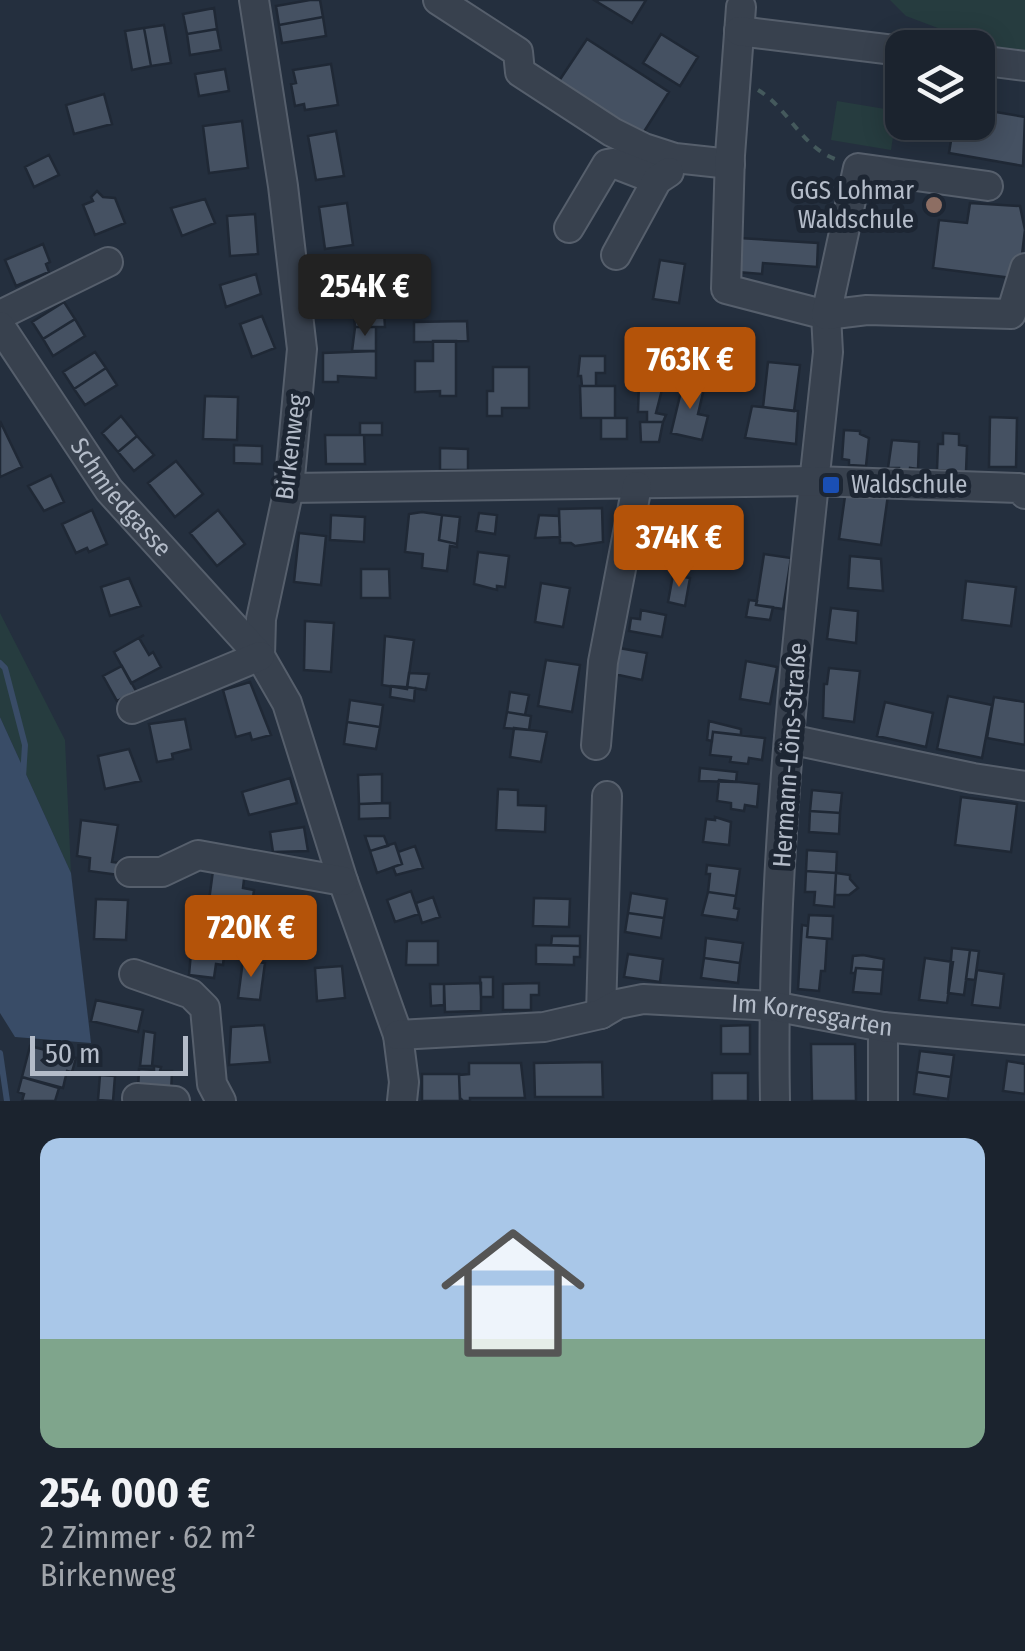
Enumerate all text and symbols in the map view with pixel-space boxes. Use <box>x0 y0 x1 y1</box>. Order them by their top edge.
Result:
map controls <box>885 30 995 140</box>
button: layers <box>885 30 995 140</box>
place label: GGS Lohmar Waldschule <box>790 176 914 235</box>
marker: GGS Lohmar Waldschule <box>923 194 945 216</box>
pin: 254K € <box>284 254 446 339</box>
text: 254K € <box>320 267 410 305</box>
pin: 763K € <box>609 327 771 412</box>
text: 763K € <box>646 340 734 378</box>
street label: Birkenweg <box>270 392 312 502</box>
street label: Schmiedgasse <box>64 432 177 563</box>
place label: Waldschule <box>851 470 967 500</box>
marker: Waldschule <box>820 474 842 496</box>
pin: 374K € <box>598 505 760 590</box>
text: 374K € <box>636 518 722 556</box>
street label: Hermann-Löns-Straße <box>767 642 813 868</box>
pin: 720K € <box>170 895 332 980</box>
text: 720K € <box>207 908 295 946</box>
street label: Im Korresgarten <box>731 989 894 1043</box>
scale bar <box>30 1031 188 1076</box>
text: 50 m <box>45 1037 101 1070</box>
icon: home <box>423 1203 603 1383</box>
text: 254 000 € <box>40 1468 210 1518</box>
text: 2 Zimmer · 62 m² <box>40 1518 256 1556</box>
text: Birkenweg <box>40 1556 176 1594</box>

